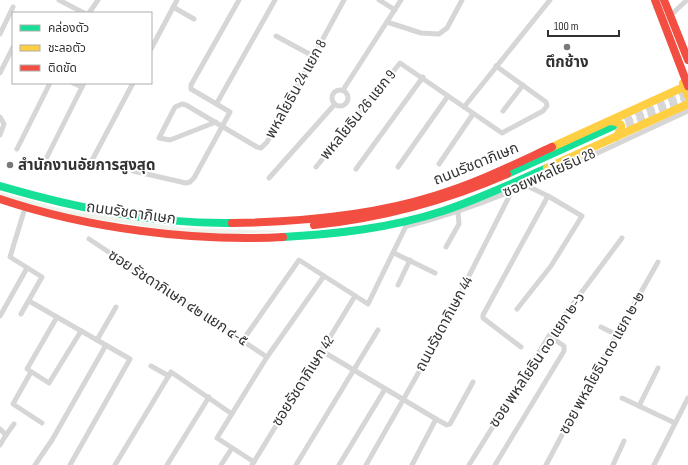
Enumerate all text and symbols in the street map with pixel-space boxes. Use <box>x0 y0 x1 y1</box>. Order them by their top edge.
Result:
legend <box>12 12 152 84</box>
scale bar <box>548 12 619 38</box>
text: 100 m <box>554 19 579 34</box>
text: คล่องตัว <box>48 21 89 36</box>
street label: พหลโยธิน 24 แยก 8 <box>261 36 331 142</box>
text: ชะลอตัว <box>48 41 86 56</box>
marker: ตึกช้าง <box>562 42 572 52</box>
place label: ตึกช้าง <box>545 53 589 72</box>
text: ติดขัด <box>48 61 77 76</box>
street label: พหลโยธิน 26 แยก 9 <box>316 66 400 164</box>
street label: ถนนรัชดาภิเษก <box>431 138 521 190</box>
street label: ซอยพหลโยธิน 28 <box>500 144 598 202</box>
place label: สำนักงานอัยการสูงสุด <box>18 156 155 175</box>
marker: สำนักงานอัยการสูงสุด <box>5 160 15 170</box>
street label: ถนนรัชดาภิเษก <box>85 197 177 229</box>
street label: ซอย รัชดาภิเษก ๔๒ แยก ๔-๕ <box>104 246 252 350</box>
street label: ถนนรัชดาภิเษก 44 <box>411 273 477 375</box>
street label: ซอย พหลโยธิน ๓๐ แยก ๒-๒ <box>555 288 649 438</box>
street label: ซอย พหลโยธิน ๓๐ แยก ๒-๖ <box>485 289 589 431</box>
street label: ซอยรัชดาภิเษก 42 <box>267 332 339 430</box>

